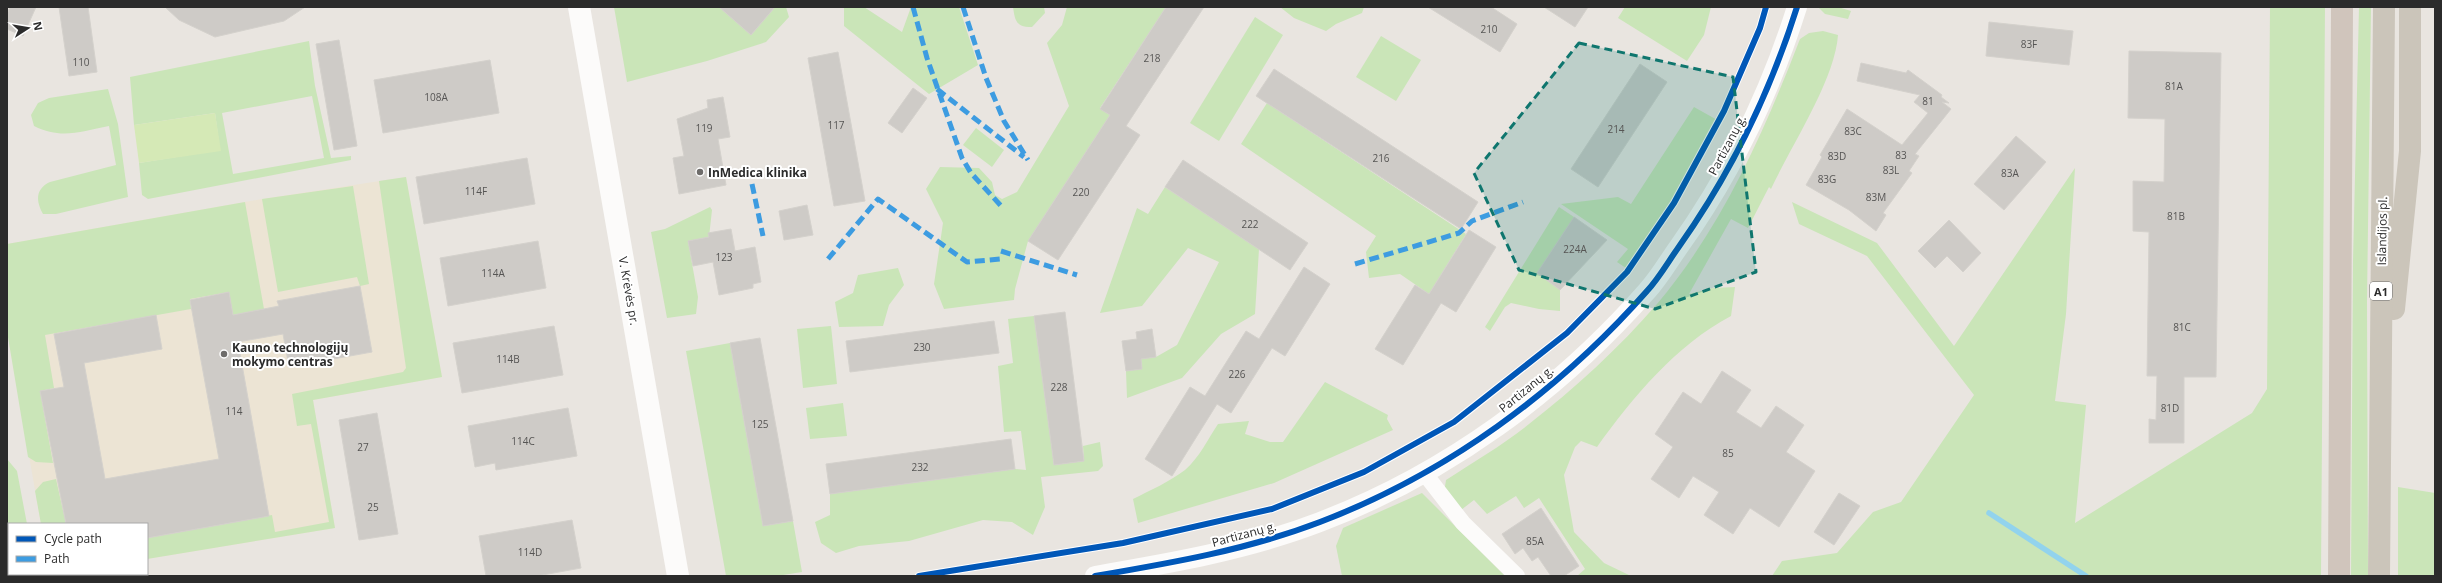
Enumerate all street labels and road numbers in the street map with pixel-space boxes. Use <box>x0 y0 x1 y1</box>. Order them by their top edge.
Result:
street label: Partizanų g. <box>1704 112 1750 178</box>
street label: Islandijos pl. <box>2373 196 2391 266</box>
street label: V. Krėvės pr. <box>615 255 643 327</box>
road number: A1 <box>2370 282 2392 300</box>
street label: Partizanų g. <box>1495 362 1557 416</box>
street label: Partizanų g. <box>1210 517 1278 551</box>

